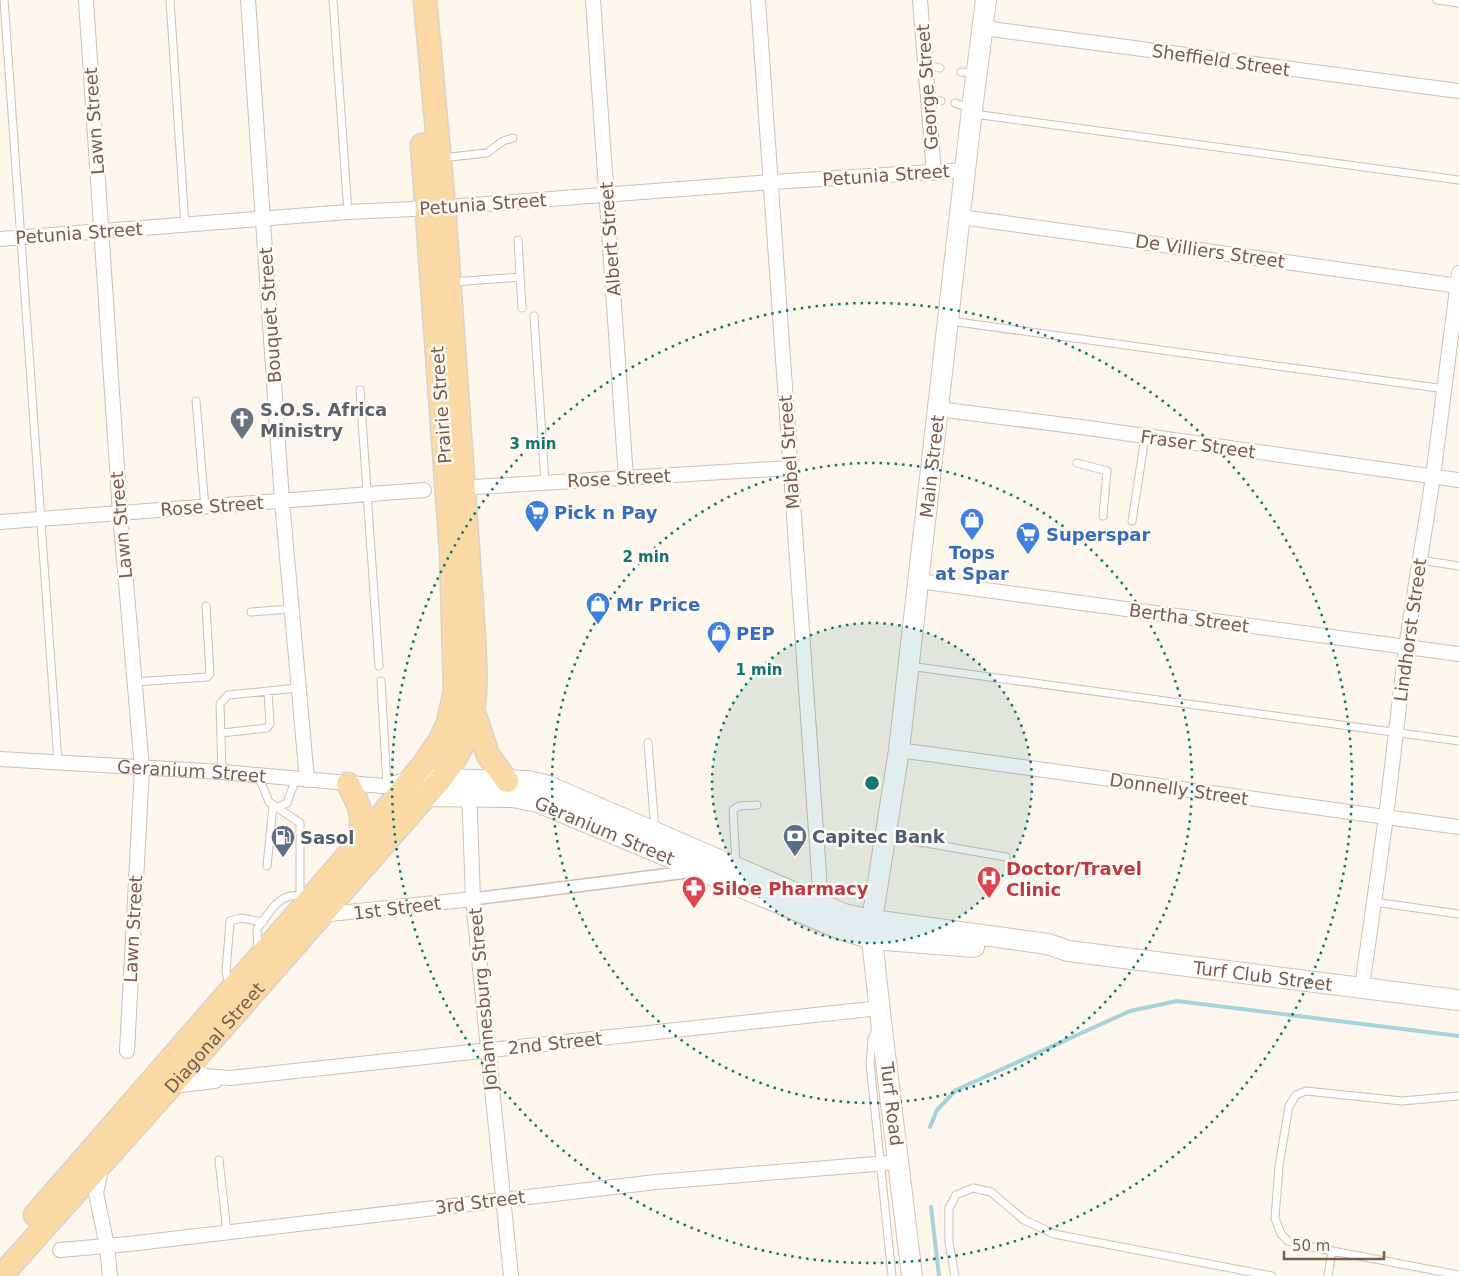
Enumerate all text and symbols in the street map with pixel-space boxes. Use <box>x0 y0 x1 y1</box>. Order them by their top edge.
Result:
street label: George Street <box>912 23 942 151</box>
street label: Sheffield Street <box>1151 40 1291 80</box>
street label: Lawn Street <box>80 67 108 175</box>
street label: Petunia Street <box>822 160 950 190</box>
street label: Albert Street <box>596 181 624 297</box>
street label: Petunia Street <box>419 189 547 219</box>
street label: Petunia Street <box>15 218 143 248</box>
street label: De Villiers Street <box>1134 230 1286 272</box>
street label: Bouquet Street <box>255 246 285 384</box>
street label: Prairie Street <box>426 345 456 465</box>
street label: Mabel Street <box>775 394 803 510</box>
place label: S.O.S. Africa Ministry <box>260 399 387 441</box>
church icon: S.O.S. Africa Ministry <box>229 406 255 440</box>
street label: Main Street <box>915 414 948 519</box>
street label: Fraser Street <box>1139 426 1257 462</box>
text: 3 min <box>509 435 557 453</box>
street label: Rose Street <box>567 465 671 491</box>
street label: Lawn Street <box>106 470 136 580</box>
street label: Rose Street <box>160 492 264 520</box>
supermarket icon: Pick n Pay <box>524 499 550 533</box>
place label: Pick n Pay <box>554 502 658 523</box>
shop icon: Tops at Spar <box>959 507 985 541</box>
supermarket icon: Superspar <box>1015 521 1041 555</box>
place label: Superspar <box>1046 524 1150 545</box>
place label: Tops at Spar <box>935 542 1009 584</box>
text: 2 min <box>622 548 670 566</box>
street label: Lindhorst Street <box>1390 557 1430 703</box>
shop icon: Mr Price <box>585 591 611 625</box>
place label: Mr Price <box>616 594 700 615</box>
street label: Bertha Street <box>1128 599 1250 637</box>
shop icon: PEP <box>706 620 732 654</box>
place label: PEP <box>736 623 775 644</box>
text: 1 min <box>735 661 783 679</box>
street label: Geranium Street <box>117 755 267 786</box>
street label: Donnelly Street <box>1108 769 1250 809</box>
centre of rings <box>863 774 881 792</box>
street label: Geranium Street <box>532 791 678 869</box>
bank icon: Capitec Bank <box>782 823 808 857</box>
fuel station icon: Sasol <box>270 824 296 858</box>
place label: Capitec Bank <box>812 826 946 847</box>
place label: Sasol <box>300 827 354 848</box>
place label: Doctor/Travel Clinic <box>1006 858 1142 900</box>
hospital icon: Doctor/Travel Clinic <box>976 865 1002 899</box>
street label: Lawn Street <box>120 875 146 983</box>
pharmacy icon: Siloe Pharmacy <box>681 875 707 909</box>
place label: Siloe Pharmacy <box>712 878 869 899</box>
street label: 1st Street <box>352 892 442 924</box>
street label: Johannesburg Street <box>465 907 502 1092</box>
street label: Turf Club Street <box>1191 956 1334 995</box>
street label: Diagonal Street <box>160 978 268 1097</box>
street label: 2nd Street <box>507 1028 603 1058</box>
street label: Turf Road <box>876 1060 908 1147</box>
street label: 3rd Street <box>434 1186 526 1218</box>
scale bar <box>1284 1228 1384 1260</box>
text: 50 m <box>1292 1237 1330 1255</box>

